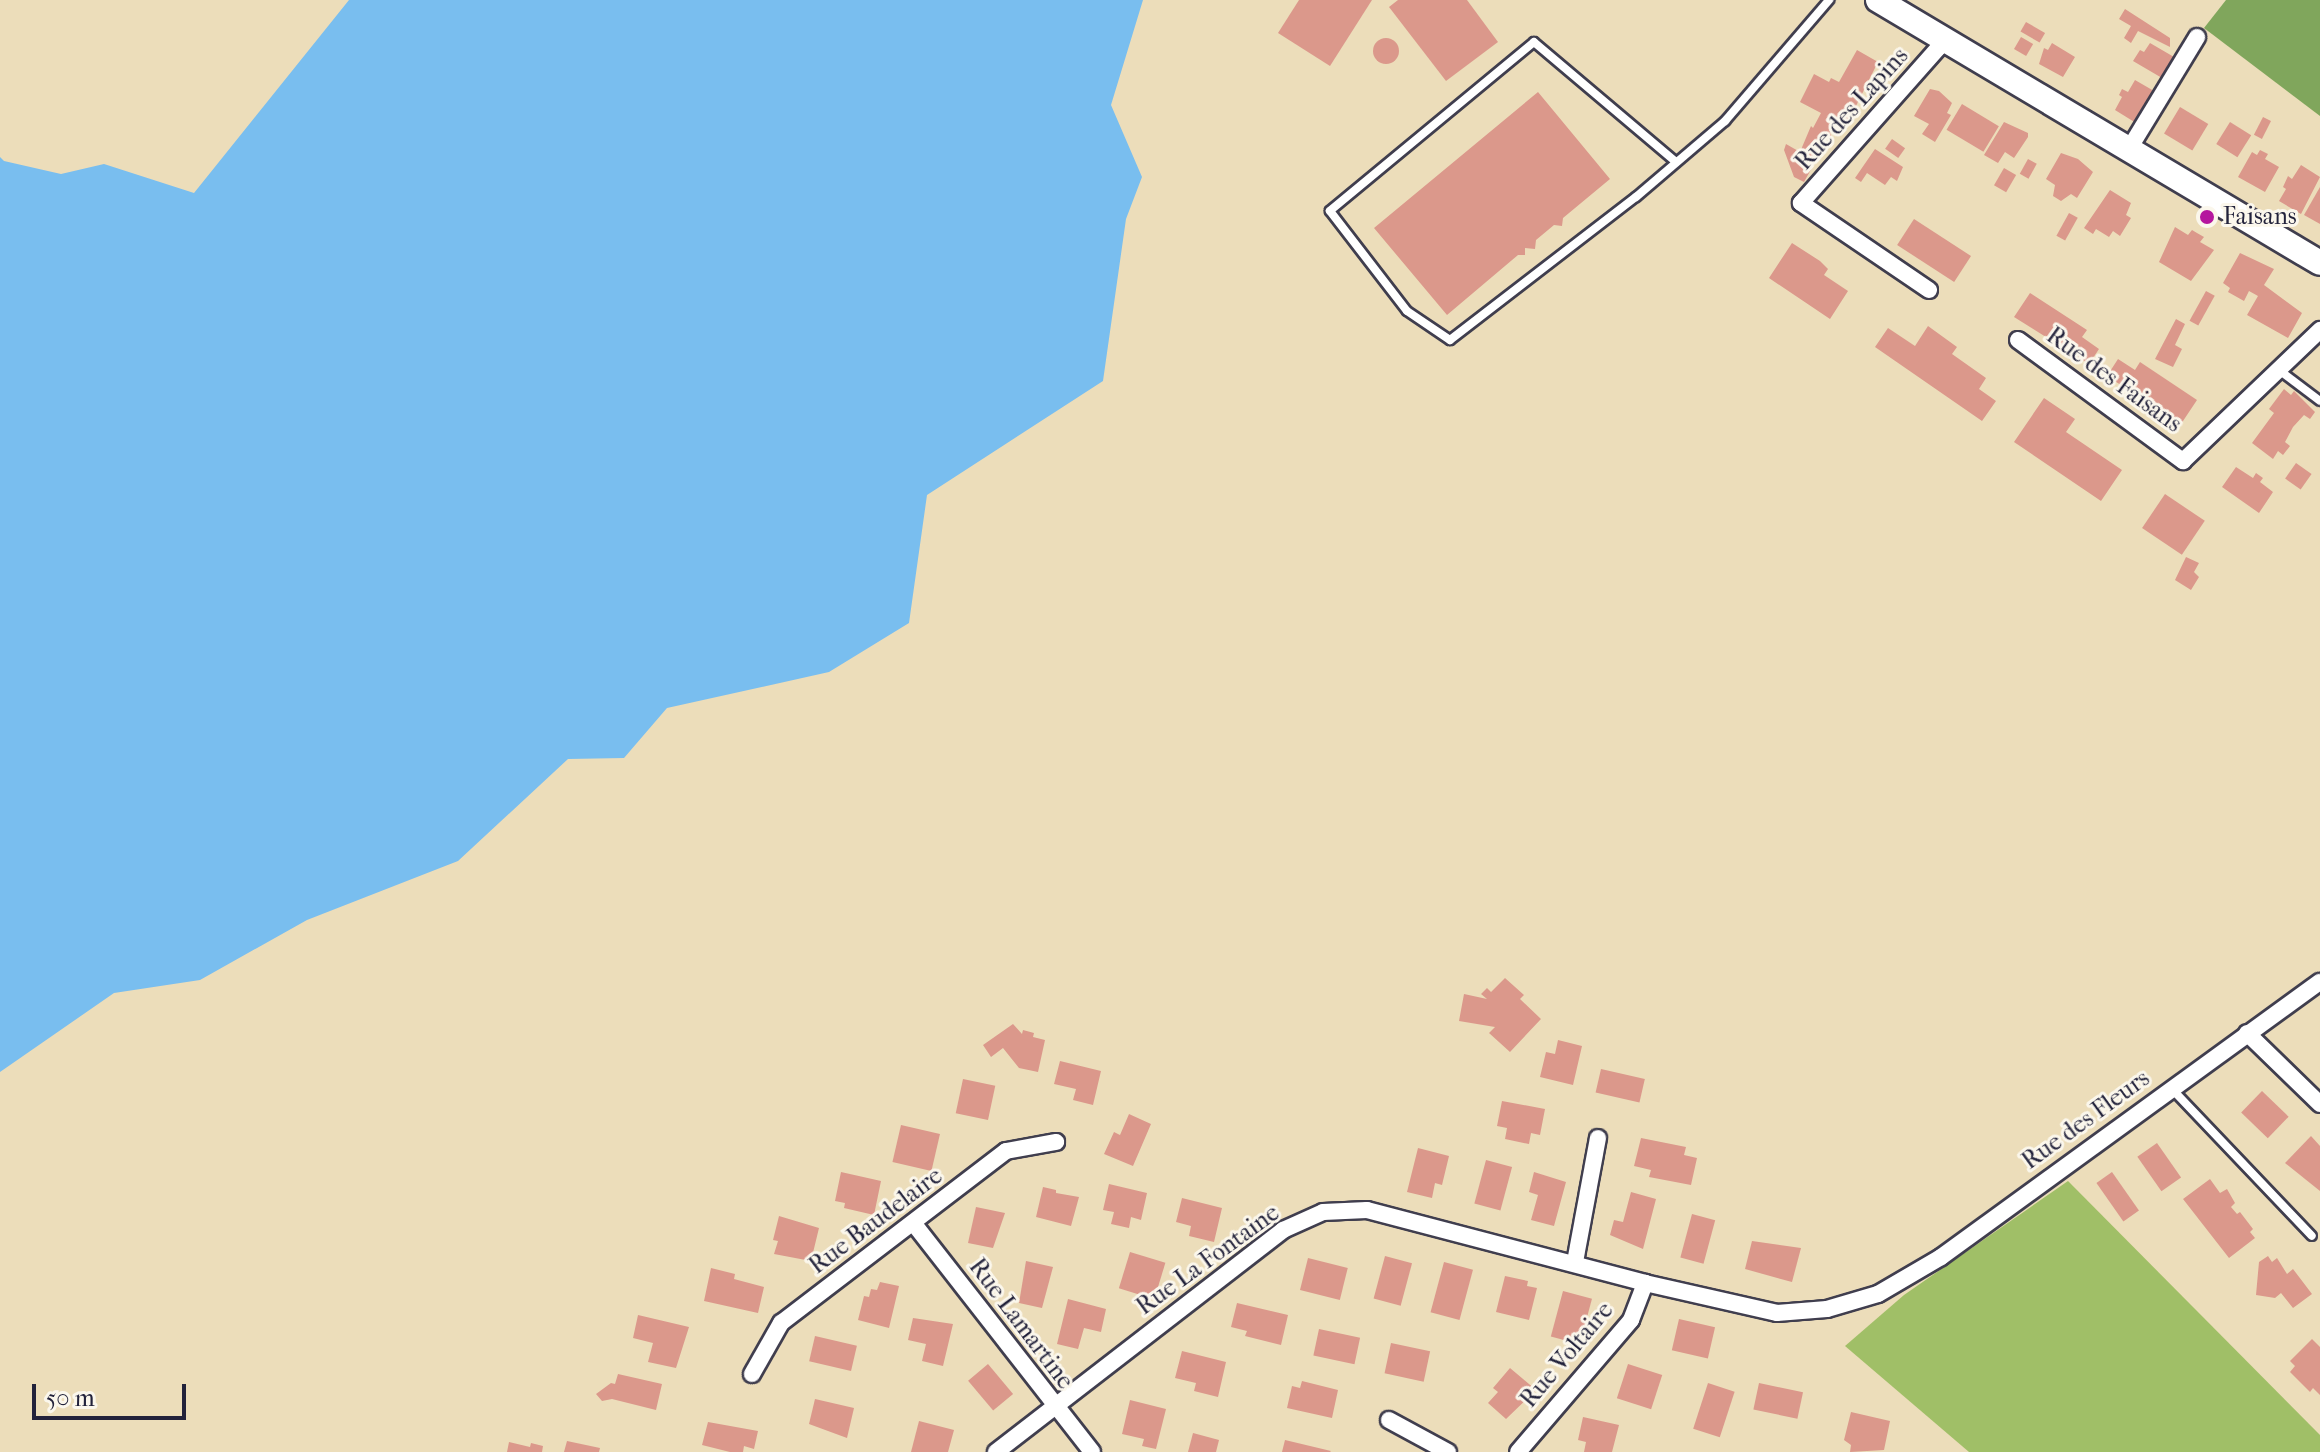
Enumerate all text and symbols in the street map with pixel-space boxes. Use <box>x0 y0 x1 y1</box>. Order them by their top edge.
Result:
street label: Rue des Lapins <box>1789 42 1915 176</box>
place label: Faisans <box>2223 203 2297 231</box>
marker: Faisans <box>2198 208 2216 226</box>
street label: Rue des Faisans <box>2041 321 2187 439</box>
street label: Rue des Fleurs <box>2017 1064 2155 1176</box>
street label: Rue Baudelaire <box>804 1162 948 1280</box>
street label: Rue La Fontaine <box>1131 1199 1285 1321</box>
street label: Rue Lamartine <box>963 1253 1079 1395</box>
street label: Rue Voltaire <box>1515 1296 1619 1414</box>
scale bar <box>36 1368 190 1418</box>
text: 50 m <box>46 1384 95 1412</box>

